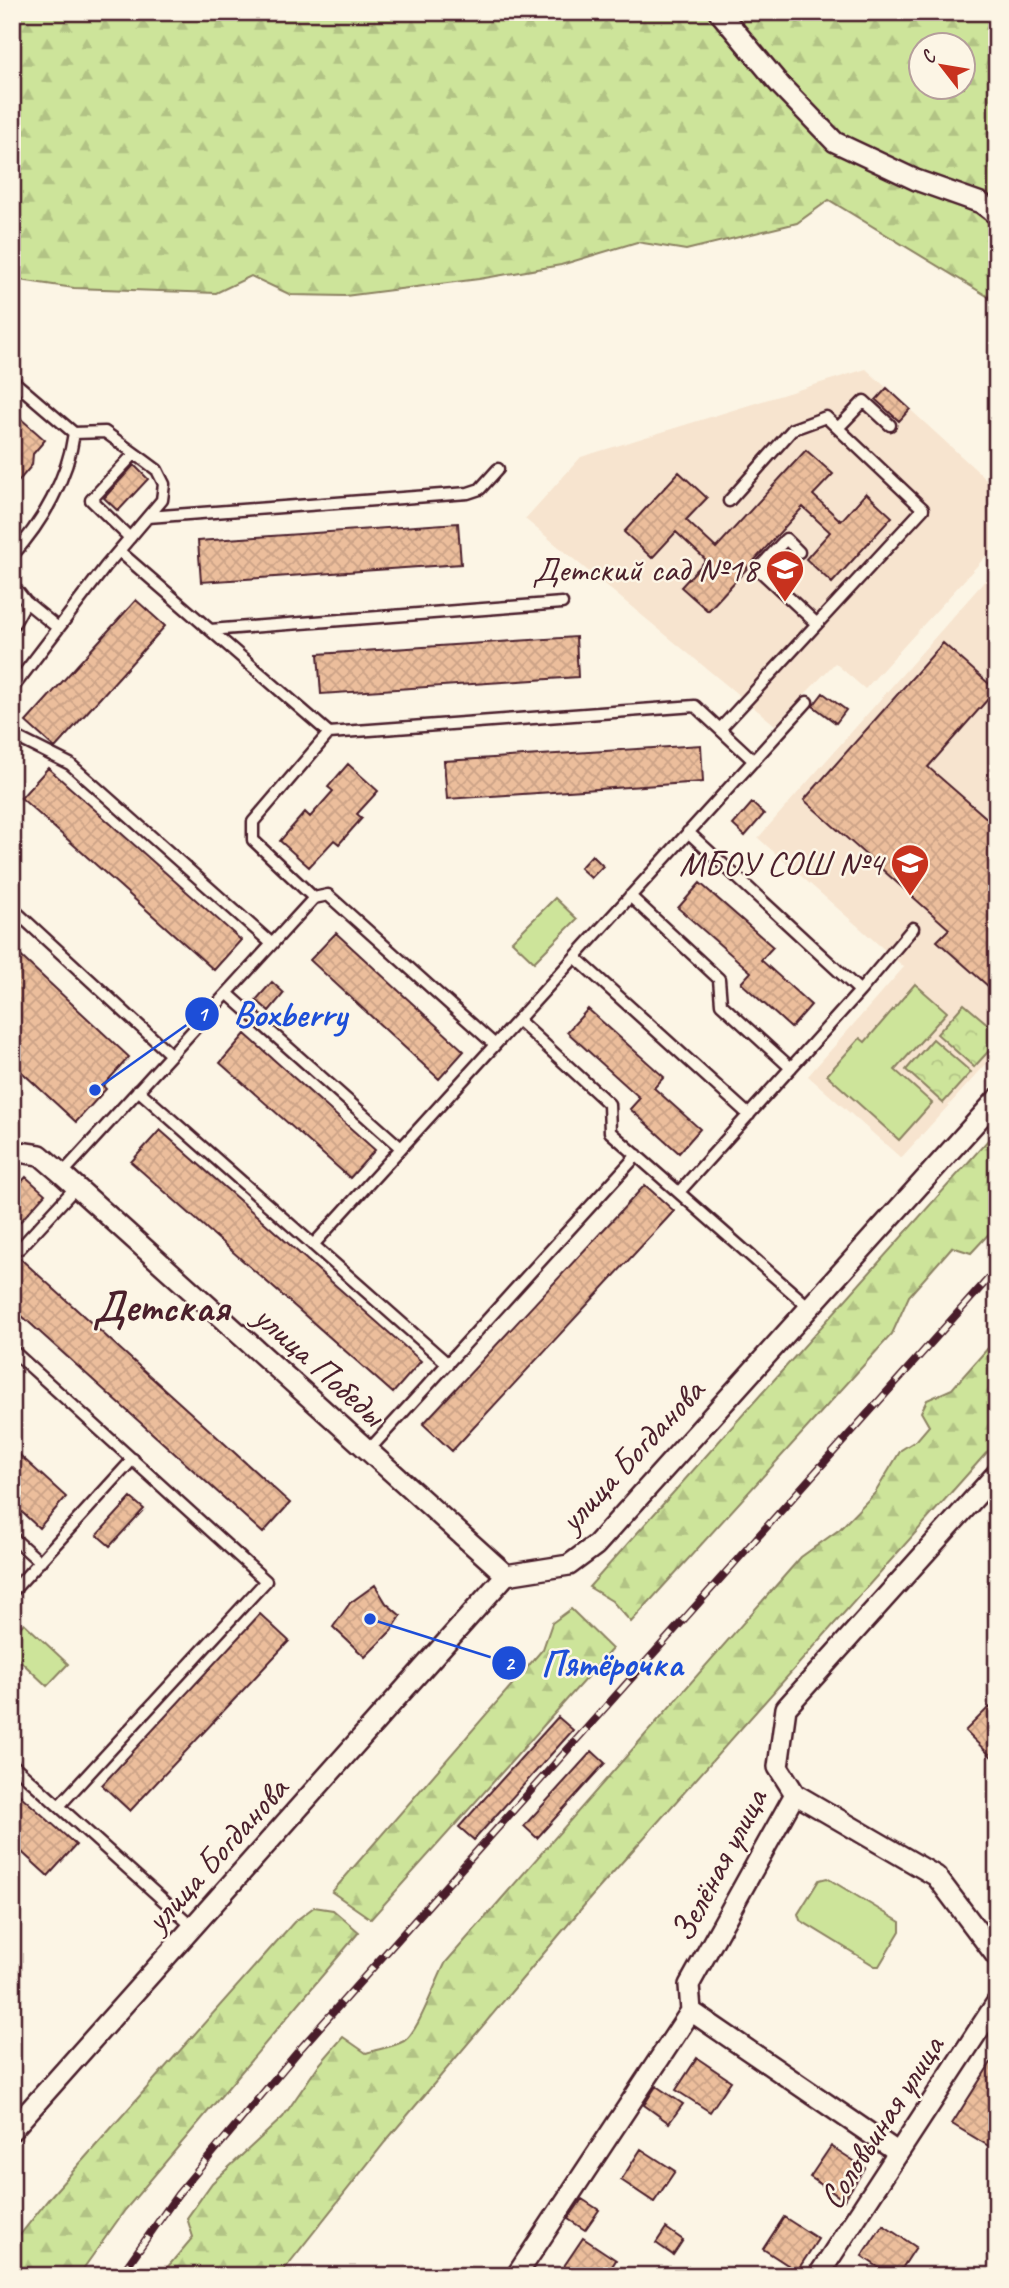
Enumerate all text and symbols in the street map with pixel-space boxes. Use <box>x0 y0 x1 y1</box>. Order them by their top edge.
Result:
north arrow <box>908 32 978 102</box>
text: С <box>916 45 942 68</box>
place label: Детский сад №18 <box>532 547 761 592</box>
school or university icon: Детский сад №18 <box>764 548 806 603</box>
place label: МБОУ СОШ №4 <box>679 841 886 886</box>
school or university icon: МБОУ СОШ №4 <box>889 842 931 897</box>
callout: Boxberry <box>184 985 361 1043</box>
text: Boxberry <box>233 990 350 1037</box>
text: 1 <box>197 1001 209 1027</box>
district label: Детская <box>93 1281 232 1334</box>
street label: улица Победы <box>243 1293 397 1438</box>
street label: улица Богданова <box>547 1367 716 1543</box>
callout: Пятёрочка <box>492 1634 696 1692</box>
text: Пятёрочка <box>541 1640 686 1687</box>
text: 2 <box>504 1650 516 1676</box>
street label: улица Богданова <box>133 1765 300 1943</box>
street label: Зелёная улица <box>660 1780 778 1949</box>
street label: Соловьиная улица <box>809 2025 955 2218</box>

